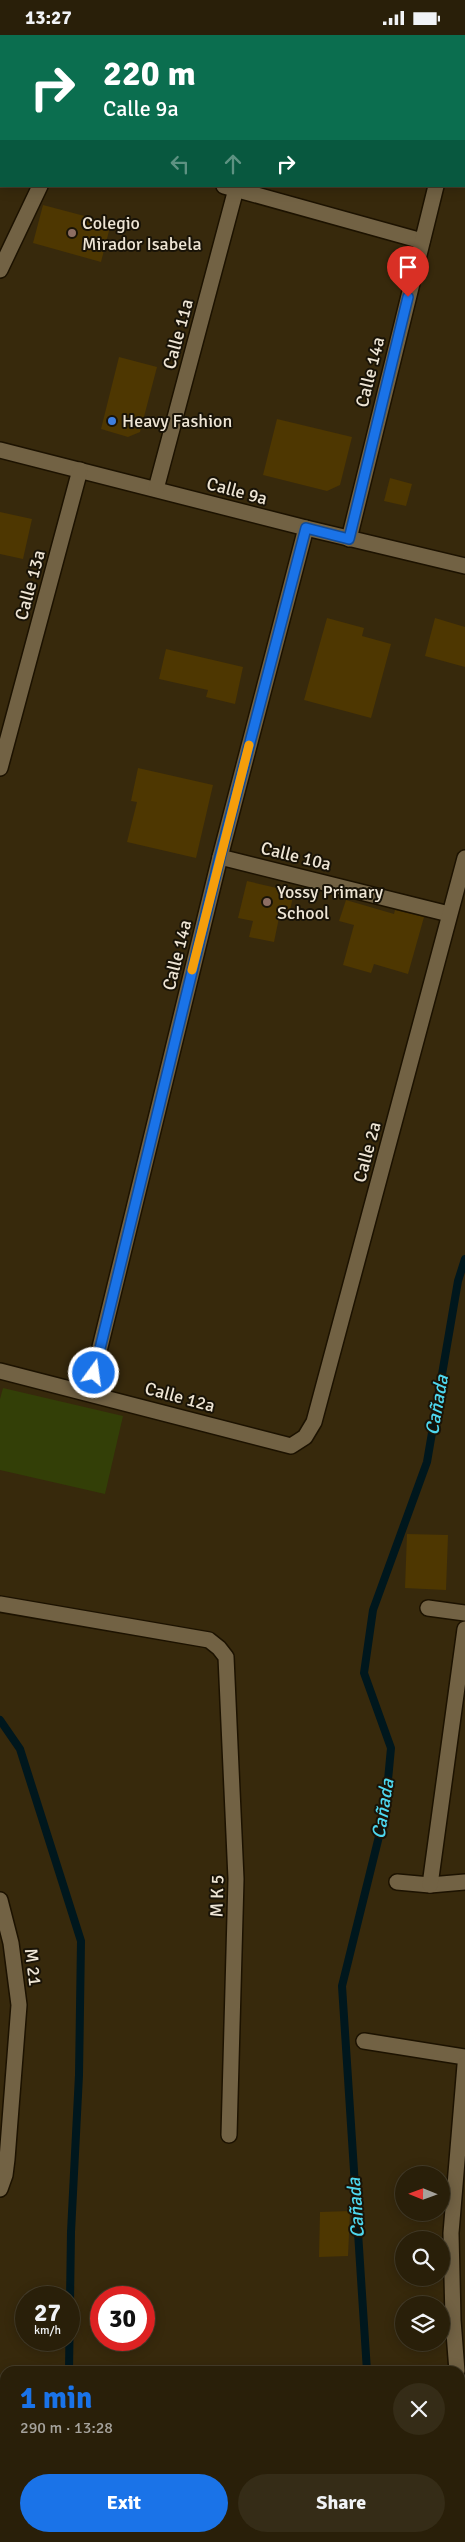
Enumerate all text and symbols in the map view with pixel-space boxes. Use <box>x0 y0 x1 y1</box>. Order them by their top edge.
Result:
text: 13:27 <box>25 6 72 30</box>
text: 220 m <box>103 52 196 95</box>
icon: right <box>20 55 85 120</box>
text: Calle 9a <box>103 95 179 122</box>
icon: left <box>166 150 194 178</box>
icon: ahead <box>219 150 247 178</box>
icon: right <box>272 150 300 178</box>
place label: Colegio Mirador Isabela <box>82 212 202 255</box>
marker: Colegio Mirador Isabela <box>66 227 78 239</box>
pin <box>387 246 429 297</box>
icon: arrive <box>394 253 422 281</box>
street label: Calle 11a <box>158 297 198 371</box>
street label: Calle 14a <box>351 335 389 409</box>
place label: Heavy Fashion <box>122 410 232 432</box>
marker: Heavy Fashion <box>106 415 118 427</box>
street label: Calle 9a <box>204 472 270 510</box>
street label: Calle 13a <box>10 548 50 622</box>
street label: Calle 10a <box>259 837 333 875</box>
place label: Yossy Primary School <box>277 881 384 924</box>
marker: Yossy Primary School <box>261 896 273 908</box>
street label: Calle 14a <box>158 918 196 992</box>
street label: Calle 2a <box>348 1119 386 1185</box>
position arrow <box>67 1346 119 1398</box>
water label: Cañada <box>420 1372 454 1437</box>
street label: Calle 12a <box>143 1377 217 1417</box>
water label: Cañada <box>366 1776 400 1841</box>
street label: M K 5 <box>206 1874 228 1918</box>
street label: M 21 <box>20 1947 46 1987</box>
north arrow <box>395 2166 450 2221</box>
map controls <box>395 2166 450 2351</box>
water label: Cañada <box>342 2176 370 2239</box>
button: search <box>395 2231 450 2286</box>
speed limit sign: 30 <box>90 2286 155 2351</box>
button: layers <box>395 2296 450 2351</box>
text: 27 <box>34 2297 61 2328</box>
text: km/h <box>34 2323 61 2338</box>
text: 1 min <box>20 2380 92 2417</box>
button: close <box>393 2383 445 2435</box>
text: 290 m · 13:28 <box>20 2418 113 2438</box>
button: Exit <box>20 2474 228 2532</box>
button: Share <box>238 2474 445 2532</box>

